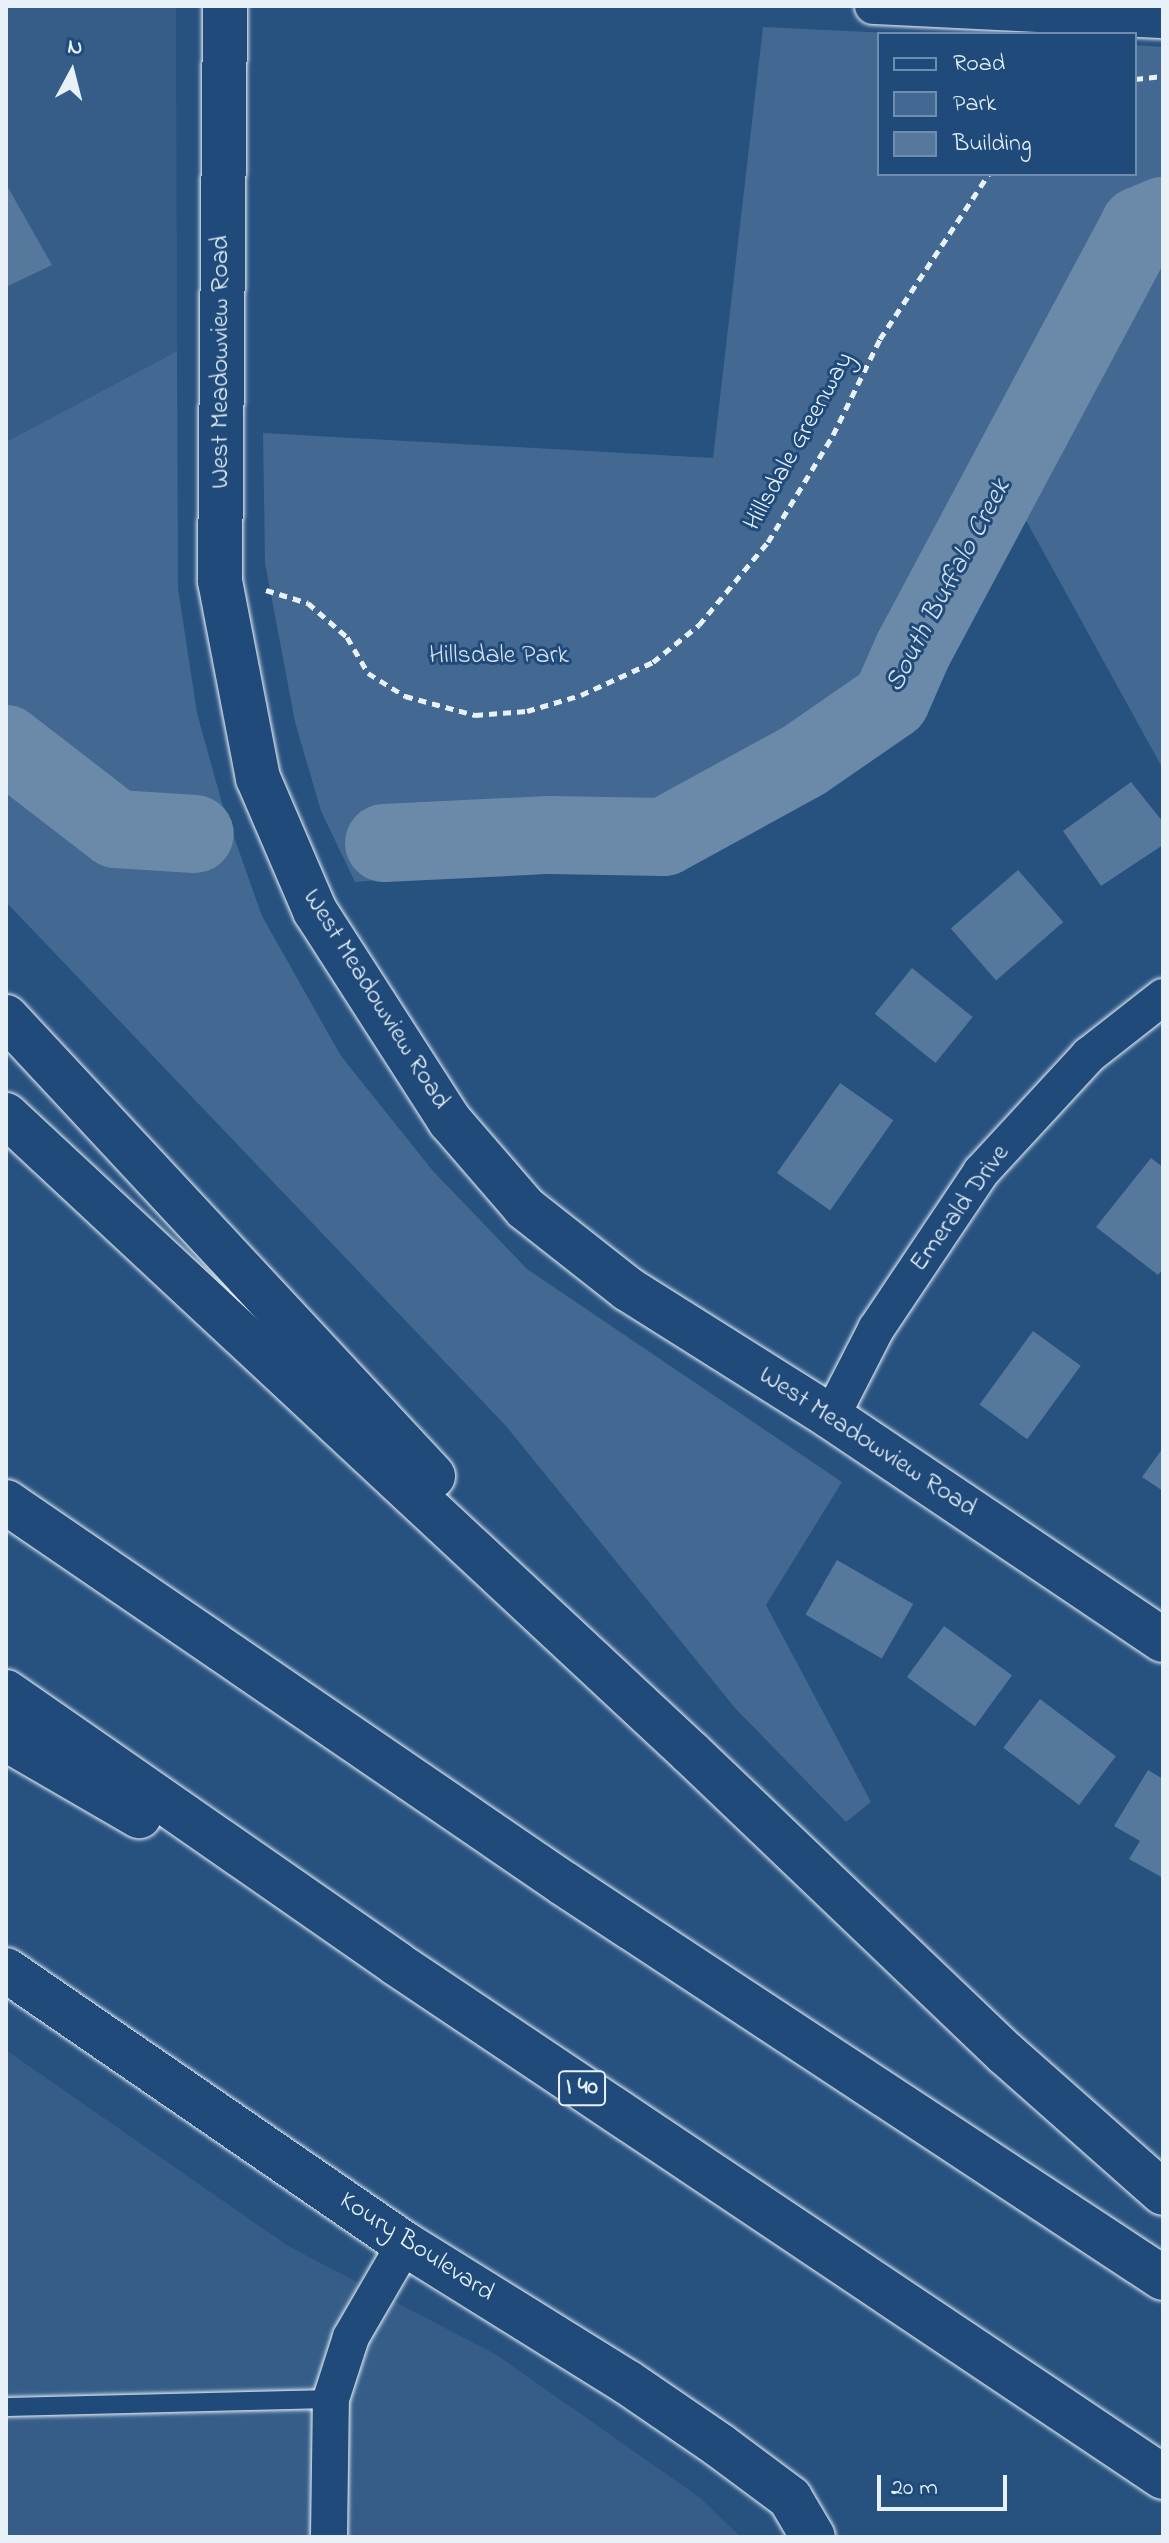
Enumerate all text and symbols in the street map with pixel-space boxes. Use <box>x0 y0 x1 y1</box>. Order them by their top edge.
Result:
text: N <box>66 31 84 65</box>
north arrow <box>32 32 112 112</box>
legend <box>877 32 1137 176</box>
text: Road <box>953 47 1005 82</box>
text: Park <box>953 87 996 122</box>
text: Building <box>953 127 1032 162</box>
street label: West Meadowview Road <box>206 235 238 489</box>
street label: Hillsdale Greenway <box>738 347 862 537</box>
water label: South Buffalo Creek <box>879 474 1019 698</box>
park label: Hillsdale Park <box>429 641 569 673</box>
street label: West Meadowview Road <box>295 884 455 1116</box>
street label: Emerald Drive <box>904 1139 1018 1279</box>
street label: West Meadowview Road <box>752 1361 982 1525</box>
road number: I 40 <box>558 2068 606 2108</box>
street label: Koury Boulevard <box>333 2186 499 2310</box>
scale bar <box>881 2459 1011 2509</box>
text: 20 m <box>891 2471 938 2506</box>

